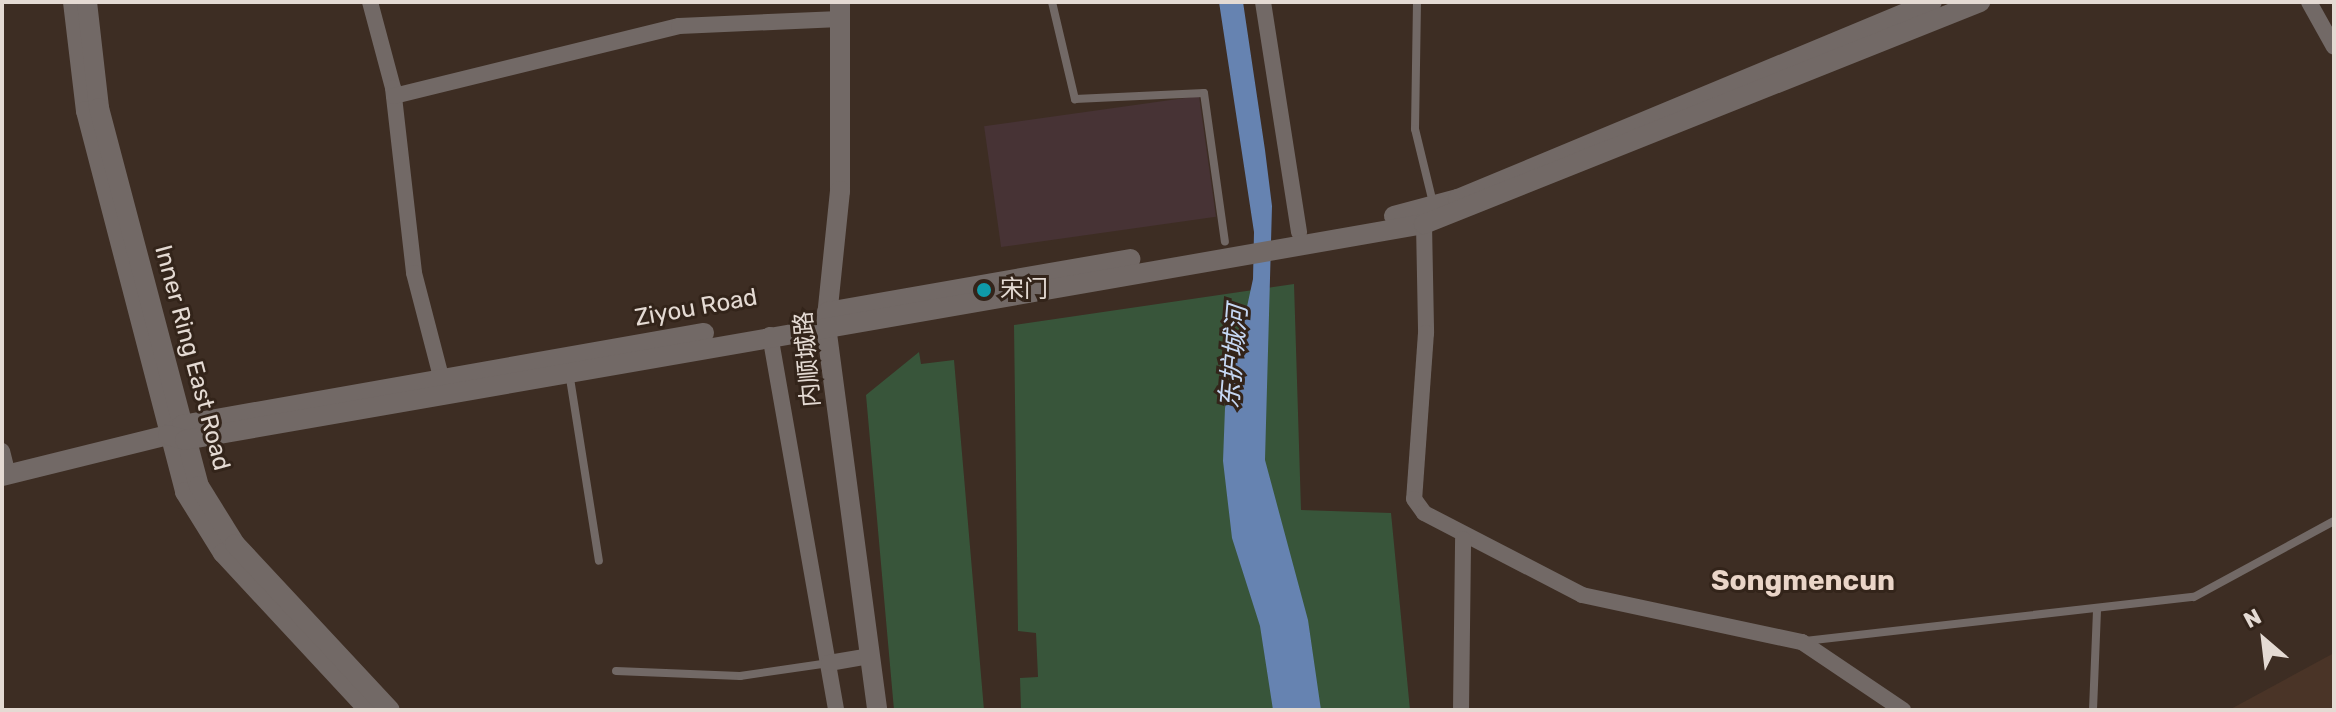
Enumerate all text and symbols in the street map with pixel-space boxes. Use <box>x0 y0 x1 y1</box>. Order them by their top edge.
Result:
street label: Inner Ring East Road <box>148 242 236 474</box>
place label: 宋门 <box>1000 276 1048 304</box>
marker: 宋门 <box>975 281 993 299</box>
street label: Ziyou Road <box>632 283 760 333</box>
water label: 东护城河 <box>1214 304 1254 410</box>
street label: 内顺城路 <box>789 310 827 408</box>
district label: Songmencun <box>1711 564 1895 598</box>
north arrow <box>2224 600 2304 680</box>
text: N <box>2239 603 2266 634</box>

